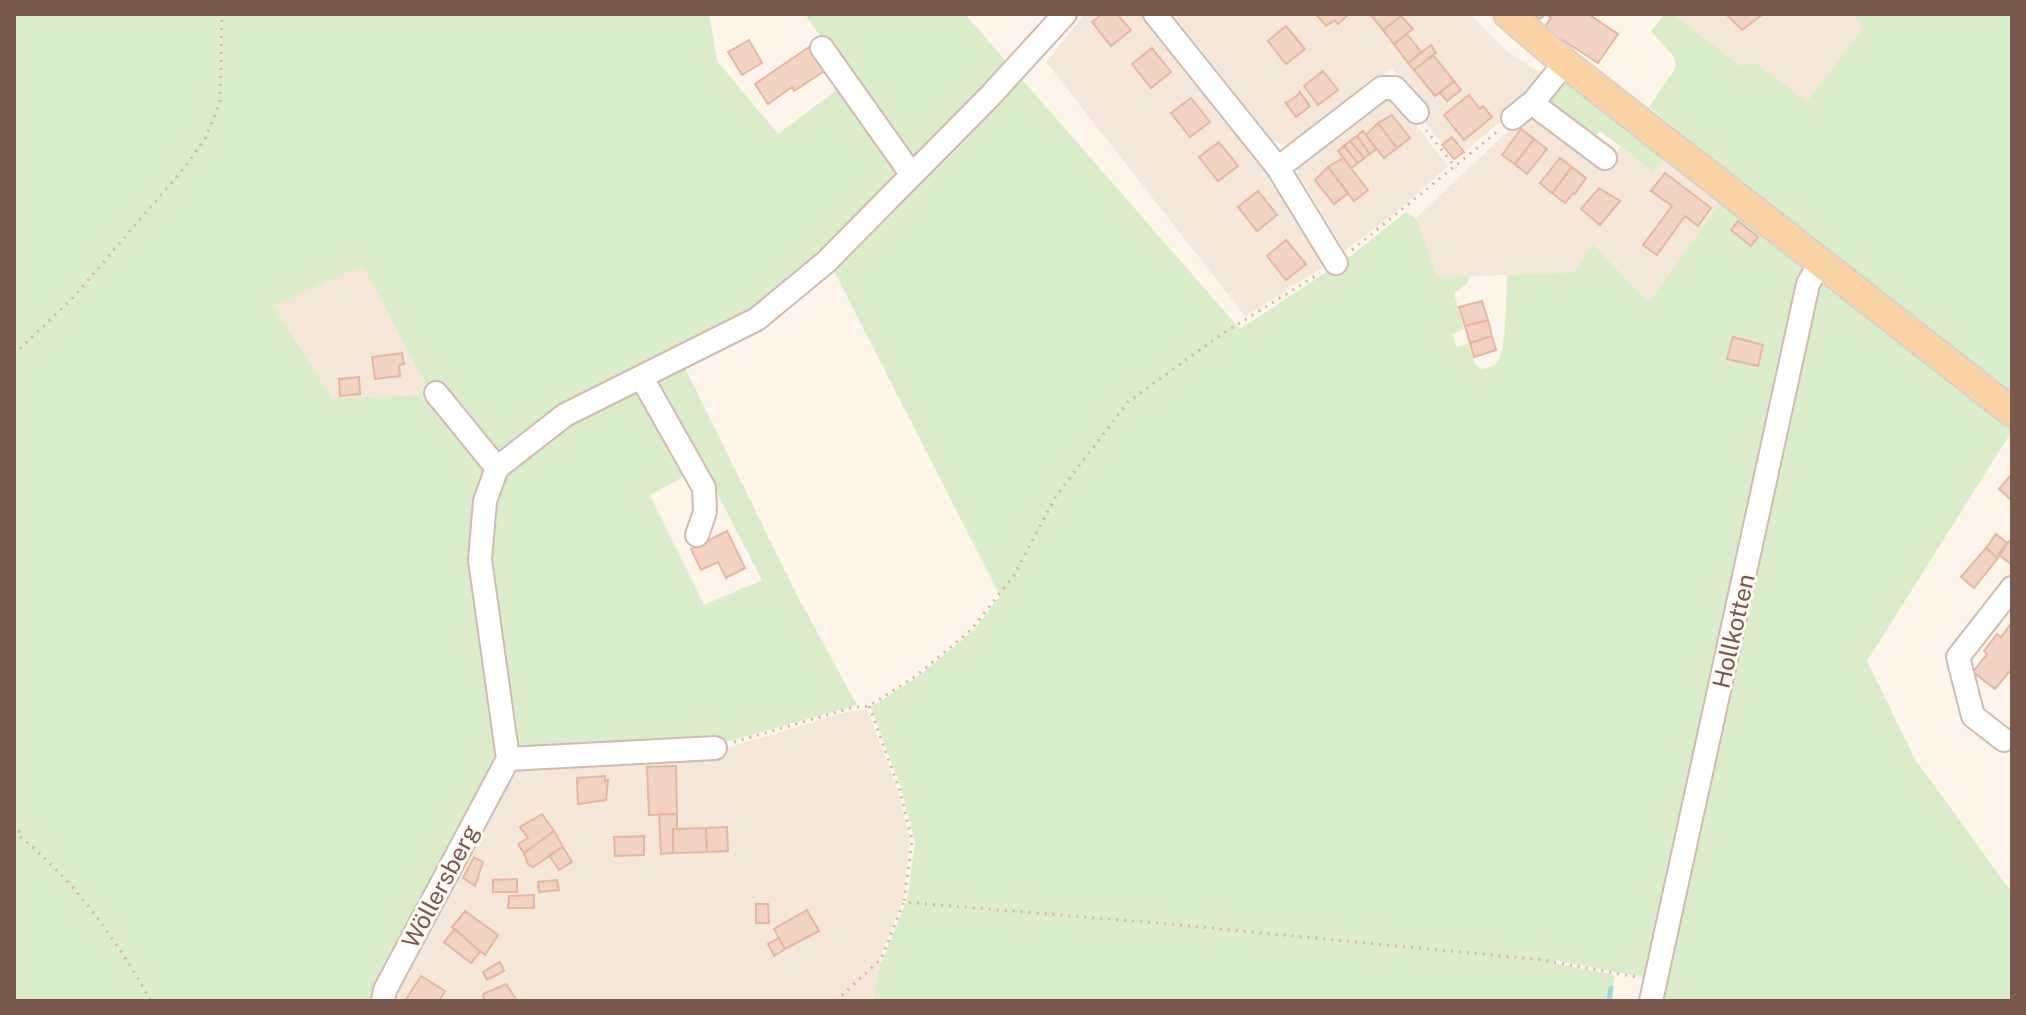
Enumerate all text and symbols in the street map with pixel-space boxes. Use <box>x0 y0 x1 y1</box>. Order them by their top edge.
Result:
street label: Hollkotten <box>1706 571 1760 691</box>
street label: Wöllersberg <box>396 819 484 953</box>

